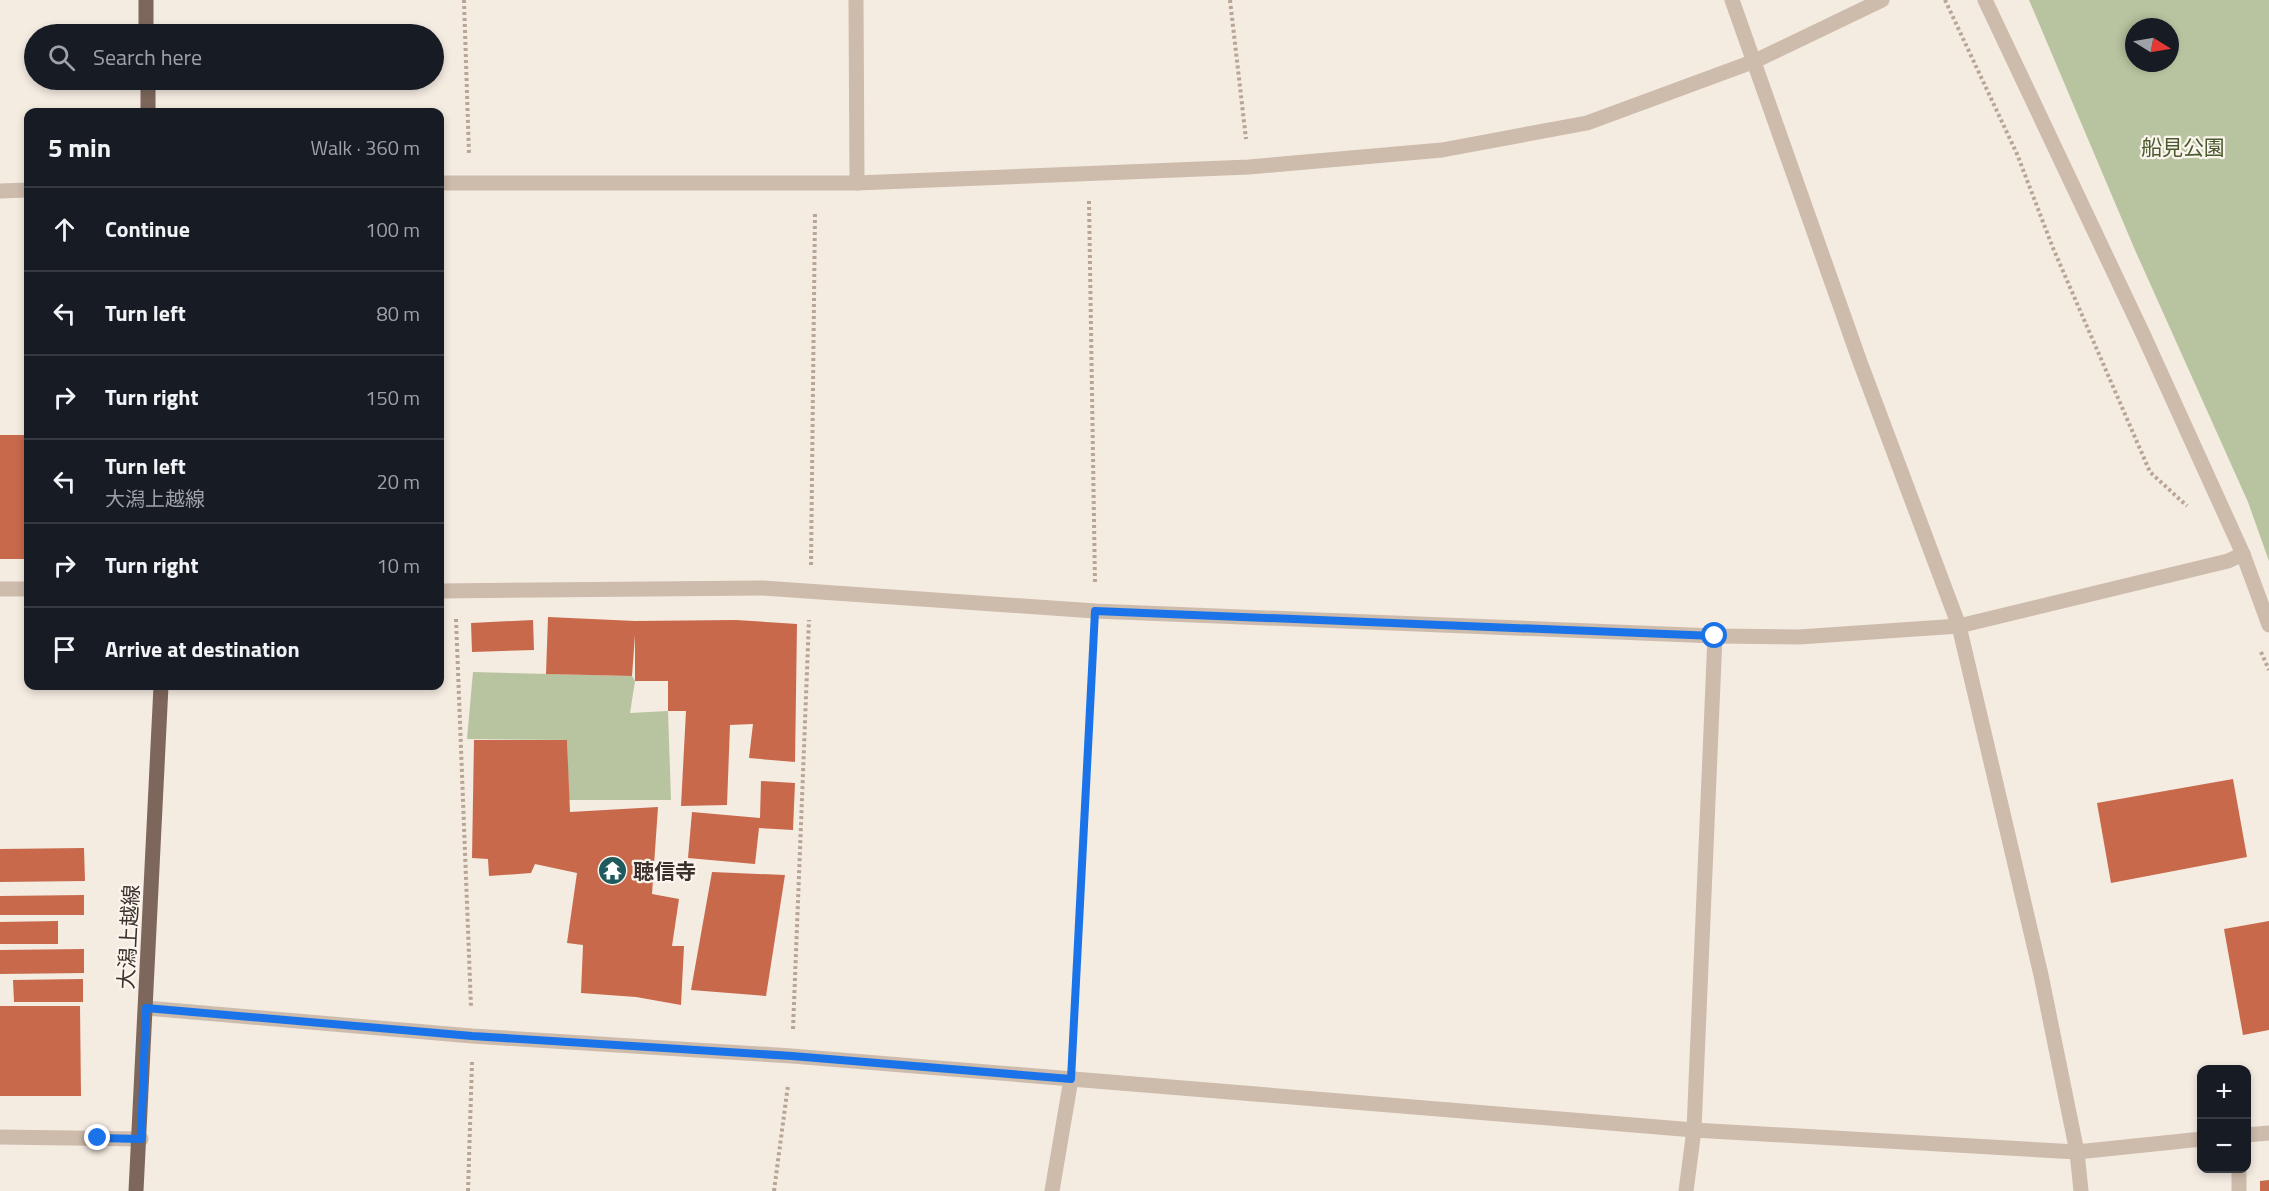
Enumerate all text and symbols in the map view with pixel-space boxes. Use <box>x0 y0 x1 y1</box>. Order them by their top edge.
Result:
north arrow <box>2125 18 2179 72</box>
search box <box>24 24 444 90</box>
text: Search here <box>93 40 202 74</box>
icon: search <box>45 41 78 74</box>
text: 5 min <box>48 128 111 167</box>
park label: 船見公園 <box>2141 131 2225 163</box>
text: Walk · 360 m <box>311 132 420 163</box>
text: Continue <box>105 212 190 246</box>
icon: ahead <box>48 213 81 246</box>
text: 100 m <box>365 214 420 245</box>
text: Turn left <box>105 296 186 330</box>
icon: left <box>48 297 81 330</box>
text: 80 m <box>376 298 420 329</box>
text: Turn right <box>105 380 199 414</box>
icon: right <box>48 381 81 414</box>
text: 150 m <box>365 382 420 413</box>
text: Turn left <box>105 449 186 483</box>
icon: left <box>48 465 81 498</box>
text: 20 m <box>376 466 420 497</box>
text: 大潟上越線 <box>105 483 205 514</box>
text: Turn right <box>105 548 199 582</box>
icon: right <box>48 549 81 582</box>
text: 10 m <box>376 550 420 581</box>
route start <box>1701 622 1727 648</box>
text: Arrive at destination <box>105 632 300 666</box>
icon: arrive <box>48 633 81 666</box>
temple icon: 聴信寺 <box>596 855 628 887</box>
place label: 聴信寺 <box>633 855 696 887</box>
street label: 大潟上越線 <box>109 884 147 990</box>
map controls <box>2197 1065 2251 1173</box>
button: + <box>2197 1065 2251 1119</box>
button: − <box>2197 1119 2251 1173</box>
route end <box>84 1124 110 1150</box>

